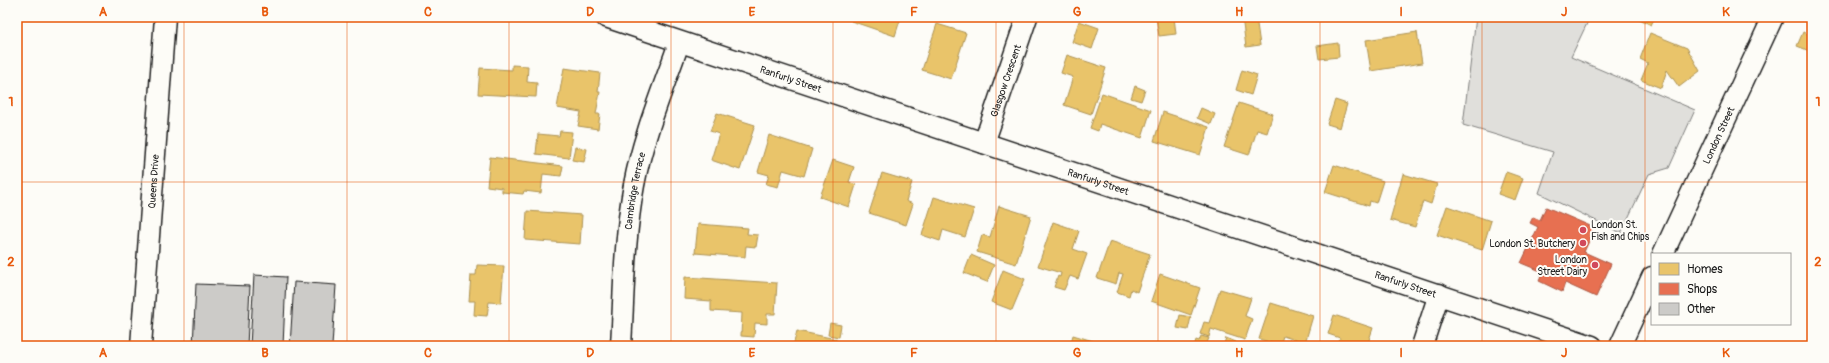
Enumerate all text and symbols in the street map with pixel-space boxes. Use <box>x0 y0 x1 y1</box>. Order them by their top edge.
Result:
text: A <box>99 4 108 20</box>
text: B <box>261 4 269 20</box>
text: C <box>424 4 432 20</box>
text: D <box>586 4 594 20</box>
text: E <box>749 4 756 20</box>
text: F <box>910 4 918 20</box>
text: G <box>1073 4 1082 20</box>
text: H <box>1235 4 1243 20</box>
text: I <box>1399 4 1403 20</box>
text: J <box>1561 4 1567 20</box>
text: K <box>1722 4 1730 20</box>
street label: Glasgow Crescent <box>988 42 1024 119</box>
street label: Ranfurly Street <box>758 64 824 96</box>
text: 1 <box>8 94 14 110</box>
text: 1 <box>1815 94 1821 110</box>
street label: London Street <box>1701 104 1738 166</box>
street label: Cambridge Terrace <box>623 151 648 230</box>
street label: Queens Drive <box>146 154 162 209</box>
street label: Ranfurly Street <box>1066 166 1131 198</box>
place label: London St. Fish and Chips <box>1591 219 1650 243</box>
marker: London St. Fish and Chips <box>1578 225 1588 235</box>
place label: London St. Butchery <box>1489 238 1576 250</box>
marker: London St. Butchery <box>1578 238 1588 248</box>
legend <box>1651 253 1791 325</box>
text: 2 <box>7 254 15 270</box>
place label: London Street Dairy <box>1537 254 1588 278</box>
text: 2 <box>1814 254 1822 270</box>
marker: London Street Dairy <box>1590 260 1600 270</box>
text: Homes <box>1687 262 1723 277</box>
street label: Ranfurly Street <box>1373 269 1439 301</box>
text: Shops <box>1687 282 1718 297</box>
text: Other <box>1687 302 1716 317</box>
text: A <box>99 345 108 361</box>
text: B <box>261 345 269 361</box>
text: C <box>424 345 432 361</box>
text: D <box>586 345 594 361</box>
text: E <box>749 345 756 361</box>
text: F <box>910 345 918 361</box>
text: G <box>1073 345 1082 361</box>
text: H <box>1235 345 1243 361</box>
text: I <box>1399 345 1403 361</box>
text: J <box>1561 345 1567 361</box>
text: K <box>1722 345 1730 361</box>

